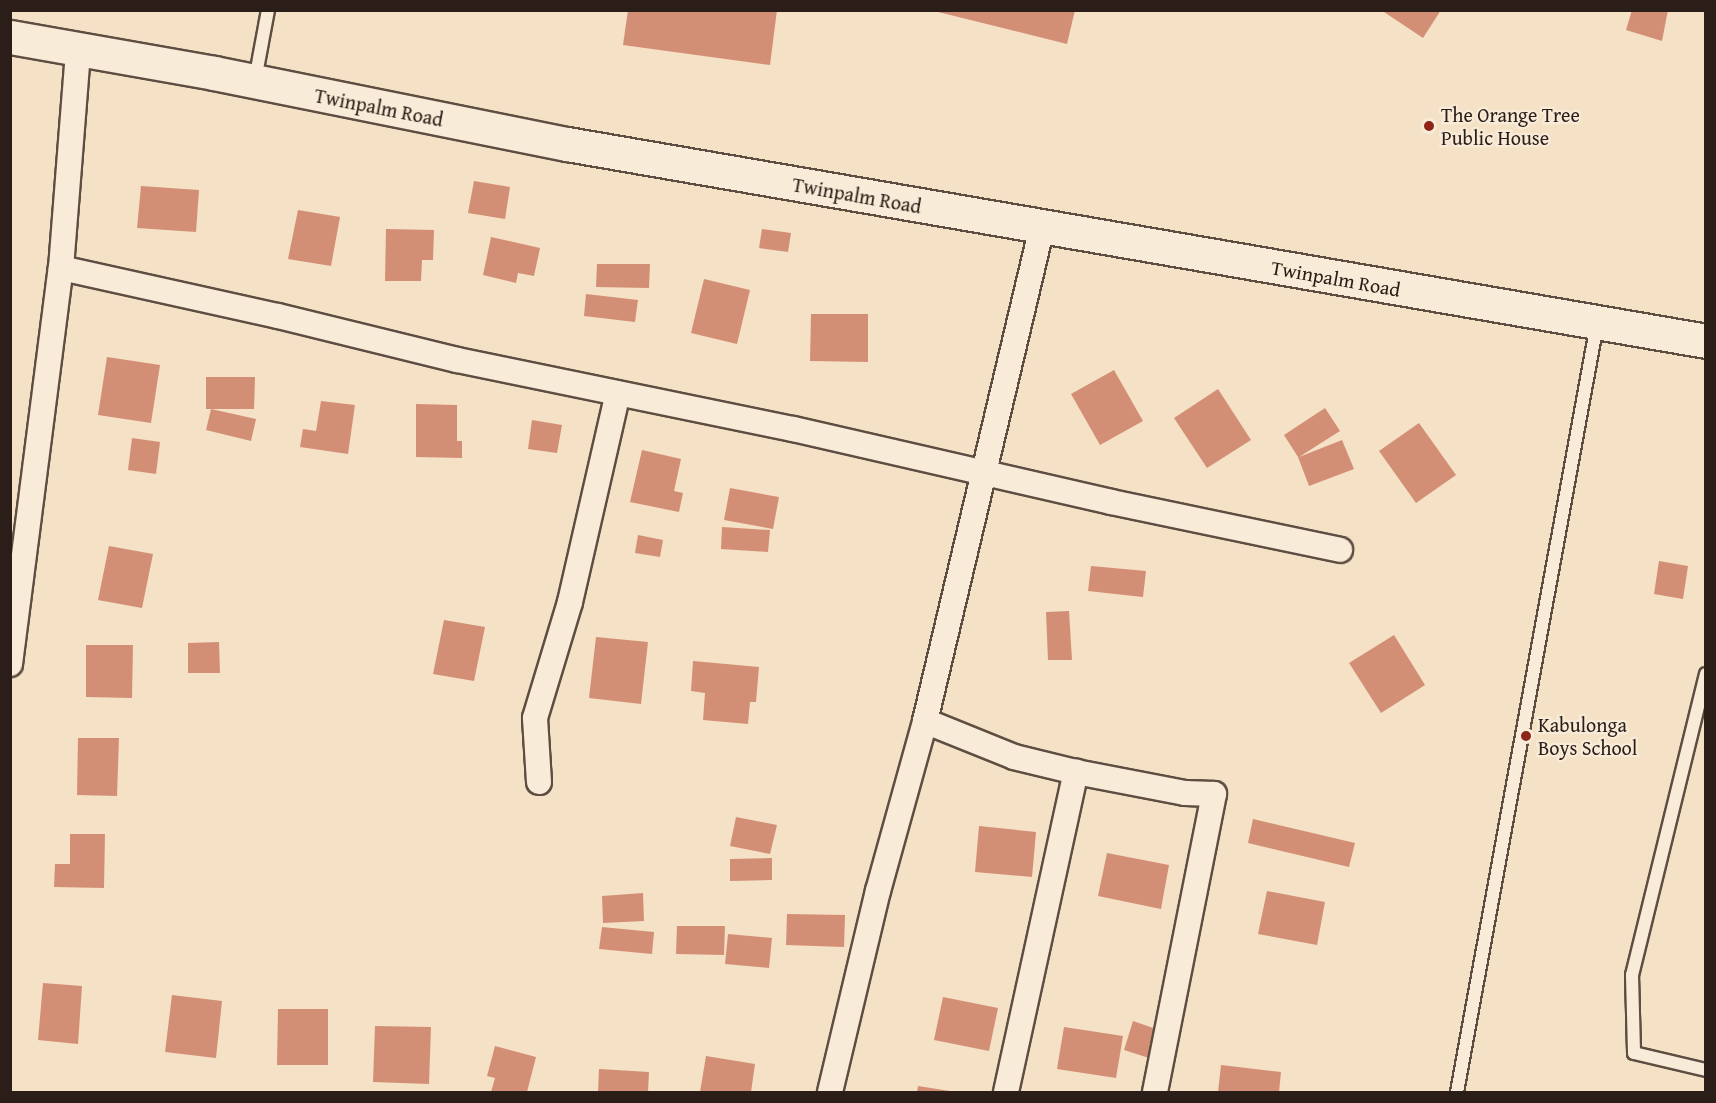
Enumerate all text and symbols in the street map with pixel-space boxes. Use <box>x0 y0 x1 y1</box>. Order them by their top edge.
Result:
street label: Twinpalm Road <box>313 83 445 131</box>
place label: The Orange Tree Public House <box>1441 102 1580 149</box>
marker: The Orange Tree Public House <box>1422 119 1436 133</box>
street label: Twinpalm Road <box>791 172 923 218</box>
street label: Twinpalm Road <box>1270 255 1402 301</box>
place label: Kabulonga Boys School <box>1538 712 1637 759</box>
marker: Kabulonga Boys School <box>1519 729 1533 743</box>

